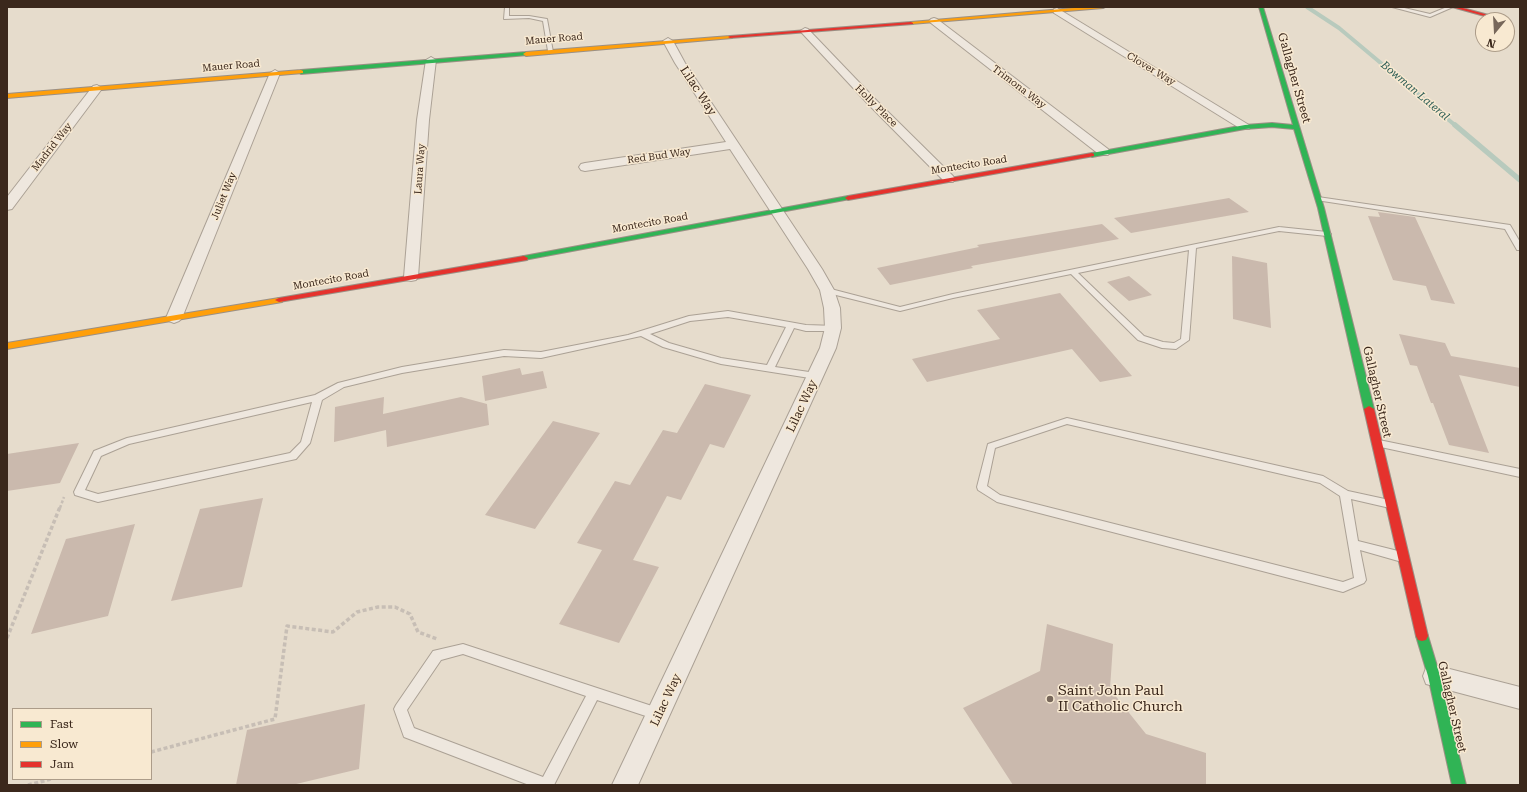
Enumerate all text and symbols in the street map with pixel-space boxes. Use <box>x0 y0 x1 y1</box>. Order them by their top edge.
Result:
north arrow <box>1475 12 1515 52</box>
street label: Mauer Road <box>525 31 583 47</box>
street label: Gallagher Street <box>1274 31 1314 125</box>
text: N <box>1485 35 1497 50</box>
street label: Clover Way <box>1124 50 1178 88</box>
street label: Mauer Road <box>202 58 260 74</box>
water label: Bowman Lateral <box>1378 59 1452 123</box>
street label: Trimona Way <box>990 63 1048 111</box>
street label: Lilac Way <box>677 64 719 118</box>
street label: Holly Place <box>852 82 900 130</box>
street label: Madrid Way <box>29 120 75 174</box>
street label: Laura Way <box>412 143 428 195</box>
street label: Red Bud Way <box>627 146 691 166</box>
street label: Montecito Road <box>930 153 1008 177</box>
street label: Juliet Way <box>209 170 239 222</box>
street label: Montecito Road <box>611 210 689 236</box>
street label: Montecito Road <box>292 267 370 293</box>
street label: Gallagher Street <box>1359 345 1395 439</box>
street label: Lilac Way <box>784 378 820 434</box>
street label: Gallagher Street <box>1434 660 1470 754</box>
street label: Lilac Way <box>648 672 684 728</box>
place label: Saint John Paul II Catholic Church <box>1058 683 1183 716</box>
marker: Saint John Paul II Catholic Church <box>1045 694 1055 704</box>
legend <box>12 708 152 780</box>
text: Fast <box>50 717 73 731</box>
text: Slow <box>50 737 78 751</box>
text: Jam <box>50 757 74 771</box>

